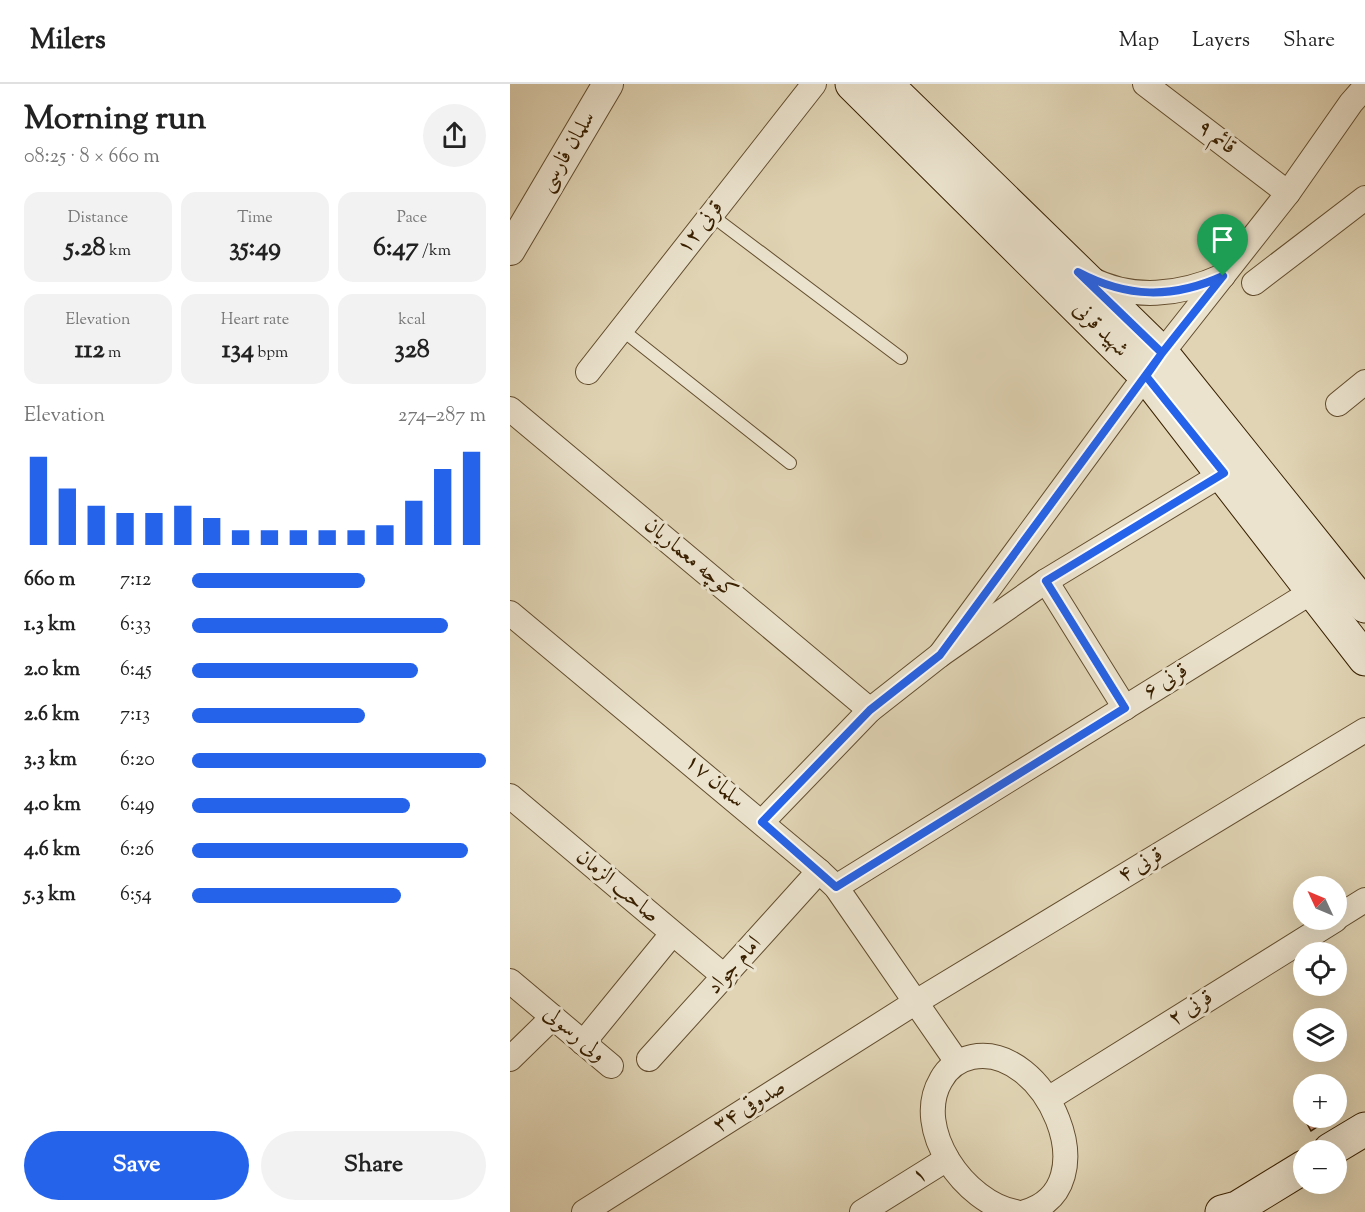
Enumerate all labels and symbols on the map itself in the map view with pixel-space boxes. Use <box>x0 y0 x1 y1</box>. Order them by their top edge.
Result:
street label: سلمان فارسی <box>531 106 605 198</box>
street label: قائم ۹ <box>1189 113 1242 164</box>
street label: قرنی ۱۲ <box>670 194 732 262</box>
pin <box>1197 214 1248 276</box>
street label: شهید قرنی <box>1065 295 1135 365</box>
street label: کوچه معماریان <box>636 510 744 608</box>
street label: قرنی ۶ <box>1137 656 1195 708</box>
street label: سلمان ۱۷ <box>677 747 751 817</box>
street label: قرنی ۴ <box>1112 840 1170 892</box>
street label: صاحب الزمان <box>568 842 666 932</box>
north arrow <box>1293 876 1347 930</box>
street label: امام جواد <box>700 929 771 1003</box>
street label: قرنی ۲ <box>1162 983 1220 1035</box>
street label: ولی رسولی <box>535 999 613 1071</box>
street label: صدوقی ۳۴ <box>707 1072 793 1142</box>
street label: ۱ <box>906 1159 934 1193</box>

